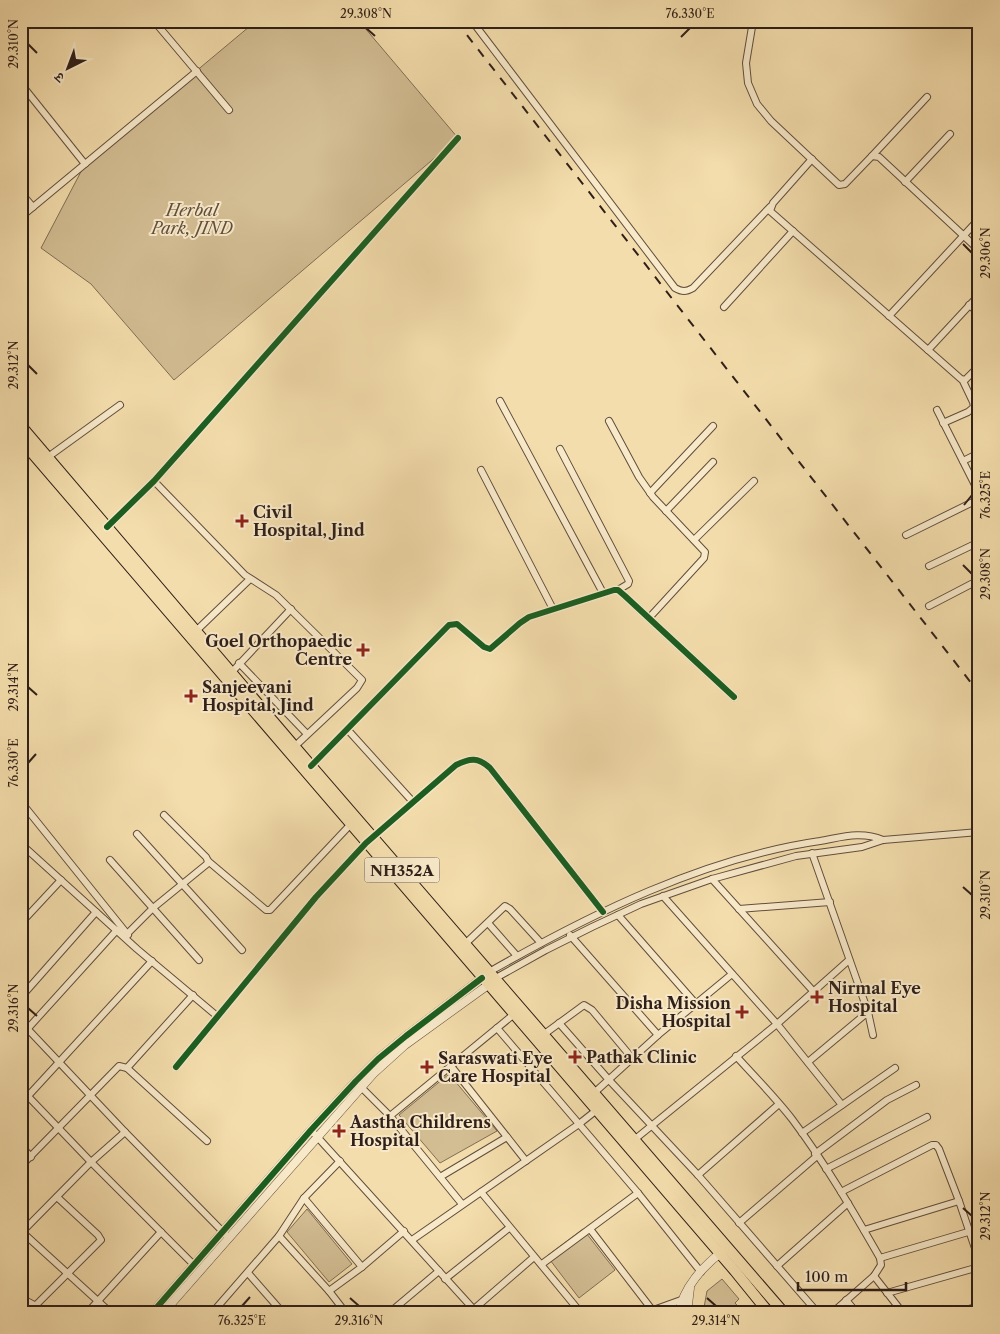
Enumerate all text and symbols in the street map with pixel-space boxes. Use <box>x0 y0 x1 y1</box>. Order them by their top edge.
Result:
text: 29.308°N <box>340 6 392 21</box>
text: 76.330°E <box>666 6 714 21</box>
text: 29.310°N <box>6 19 21 69</box>
north arrow <box>42 42 92 92</box>
text: उ <box>50 68 69 87</box>
park label: Herbal Park, JIND <box>149 200 233 238</box>
text: 29.306°N <box>978 227 993 279</box>
text: 29.312°N <box>6 340 21 389</box>
text: 76.325°E <box>978 471 993 519</box>
place label: Civil Hospital, Jind <box>253 502 365 540</box>
marker: Civil Hospital, Jind <box>235 514 249 528</box>
text: 29.308°N <box>978 548 993 600</box>
place label: Goel Orthopaedic Centre <box>205 631 352 669</box>
marker: Goel Orthopaedic Centre <box>356 643 370 657</box>
text: 29.314°N <box>6 662 21 711</box>
place label: Sanjeevani Hospital, Jind <box>202 677 314 715</box>
marker: Sanjeevani Hospital, Jind <box>184 689 198 703</box>
text: 76.330°E <box>6 739 21 787</box>
road number: NH352A <box>364 858 440 882</box>
text: 29.310°N <box>978 870 993 920</box>
place label: Nirmal Eye Hospital <box>828 978 921 1016</box>
text: 29.316°N <box>6 983 21 1032</box>
marker: Nirmal Eye Hospital <box>810 990 824 1004</box>
place label: Disha Mission Hospital <box>616 993 731 1031</box>
marker: Disha Mission Hospital <box>735 1005 749 1019</box>
place label: Pathak Clinic <box>586 1047 697 1067</box>
place label: Saraswati Eye Care Hospital <box>438 1048 553 1086</box>
marker: Pathak Clinic <box>568 1050 582 1064</box>
marker: Saraswati Eye Care Hospital <box>420 1060 434 1074</box>
place label: Aastha Childrens Hospital <box>349 1112 491 1150</box>
marker: Aastha Childrens Hospital <box>332 1124 346 1138</box>
text: 29.312°N <box>978 1191 993 1240</box>
scale bar <box>798 1259 905 1291</box>
text: 100 m <box>805 1267 848 1286</box>
text: 76.325°E <box>218 1313 266 1328</box>
text: 29.316°N <box>335 1313 384 1328</box>
text: 29.314°N <box>692 1313 741 1328</box>

